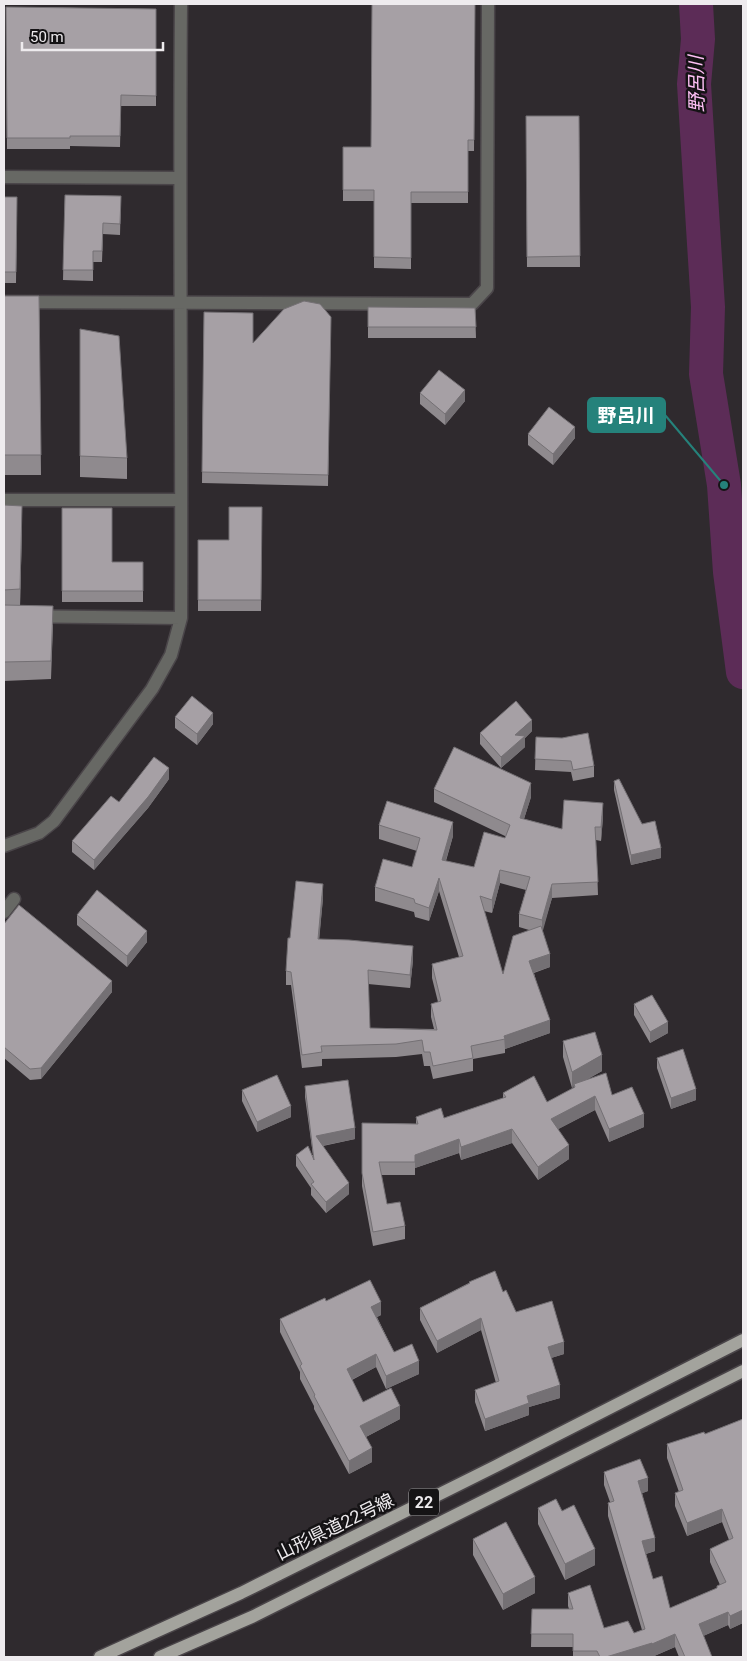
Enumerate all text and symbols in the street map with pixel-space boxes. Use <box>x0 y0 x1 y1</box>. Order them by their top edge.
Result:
scale bar <box>22 20 164 52</box>
text: 50 m <box>30 28 64 46</box>
water label: 野呂川 <box>684 53 708 113</box>
callout: 野呂川 <box>588 398 665 432</box>
text: 野呂川 <box>597 404 655 427</box>
road number: 22 <box>409 1488 439 1515</box>
street label: 山形県道22号線 <box>273 1489 397 1564</box>

